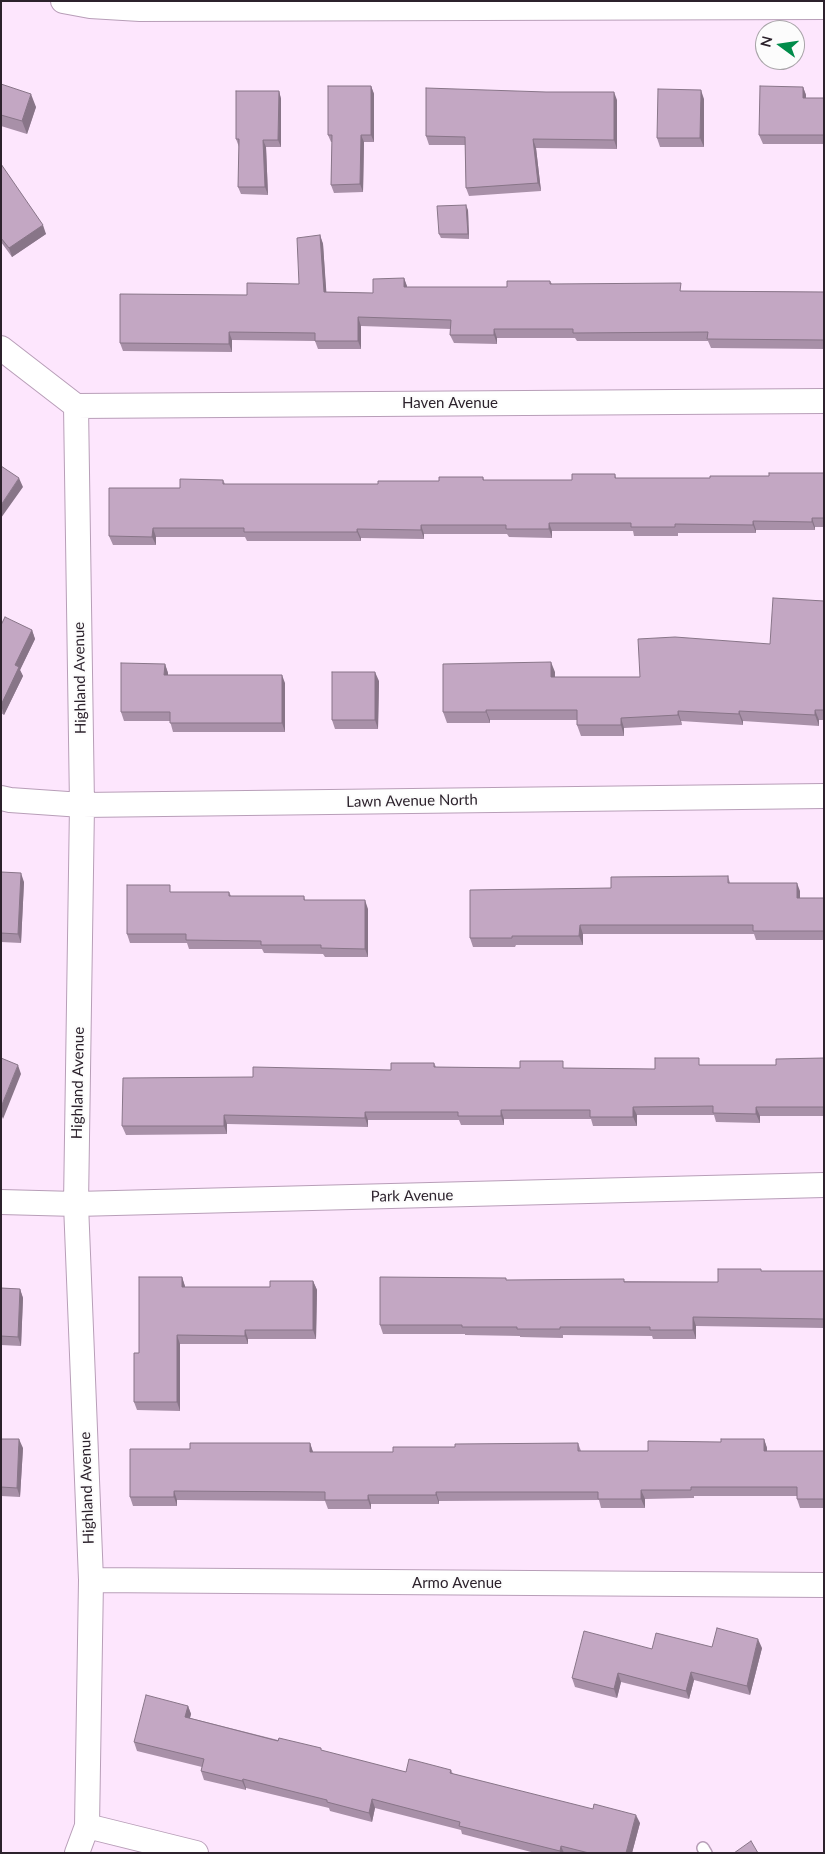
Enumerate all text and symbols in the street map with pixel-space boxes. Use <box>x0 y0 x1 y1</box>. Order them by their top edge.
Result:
north arrow <box>755 20 805 70</box>
text: N <box>756 34 775 49</box>
street label: Haven Avenue <box>402 394 498 412</box>
street label: Highland Avenue <box>70 622 90 734</box>
street label: Lawn Avenue North <box>346 791 478 811</box>
street label: Highland Avenue <box>68 1027 88 1139</box>
street label: Park Avenue <box>370 1186 454 1206</box>
street label: Highland Avenue <box>76 1432 98 1544</box>
street label: Armo Avenue <box>412 1574 502 1592</box>

